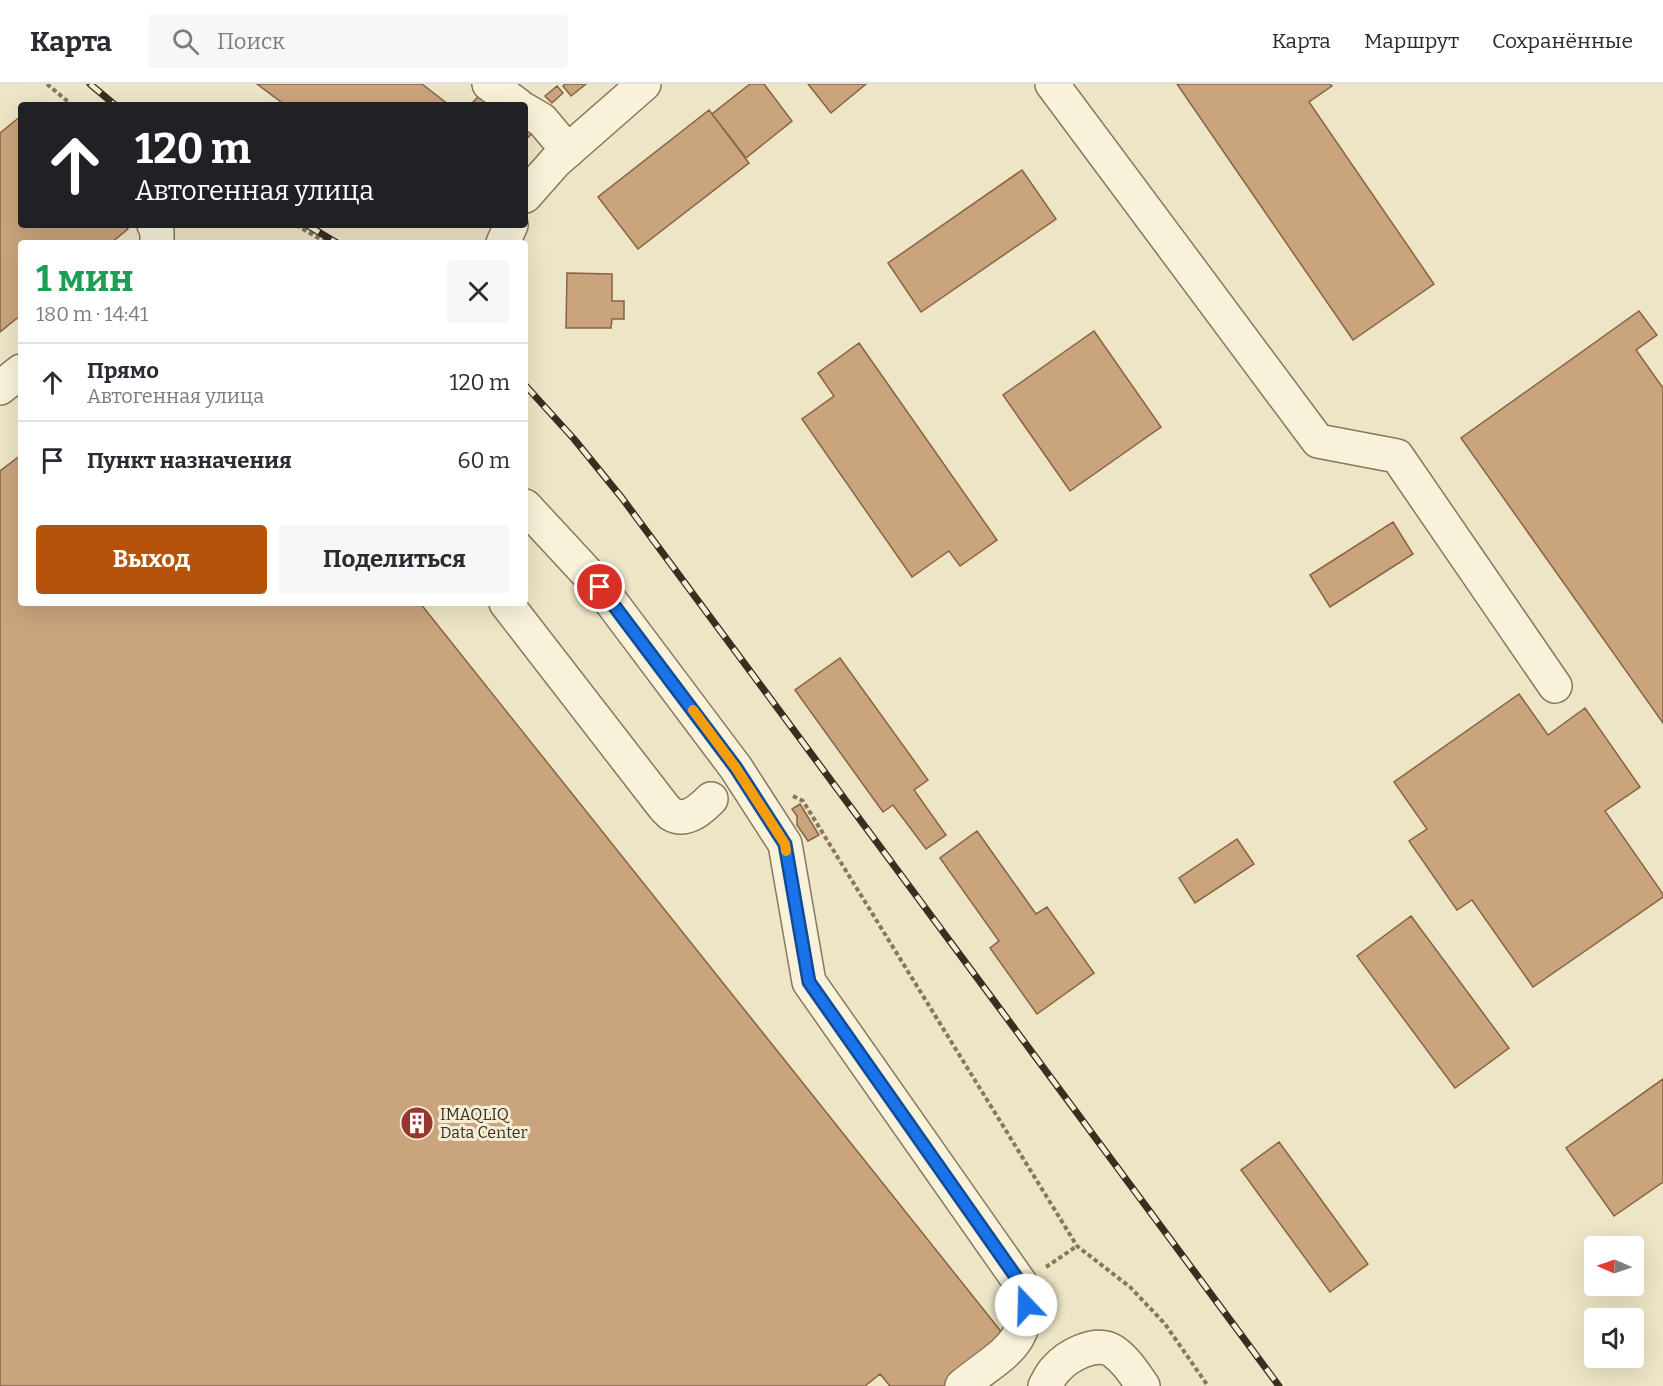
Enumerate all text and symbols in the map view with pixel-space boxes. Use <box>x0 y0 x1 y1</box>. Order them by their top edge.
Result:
search box <box>148 14 568 68</box>
text: Карта <box>30 25 112 58</box>
icon: search <box>169 25 202 58</box>
text: Поиск <box>217 28 285 55</box>
text: Карта <box>1272 28 1331 54</box>
text: Маршрут <box>1364 28 1459 54</box>
text: Сохранённые <box>1492 28 1633 54</box>
text: 120 m <box>135 124 251 174</box>
icon: ahead <box>36 126 114 204</box>
text: Автогенная улица <box>135 175 374 207</box>
text: 1 мин <box>36 257 134 301</box>
button: close <box>447 260 510 323</box>
text: 180 m · 14:41 <box>36 302 148 326</box>
text: Прямо <box>87 357 159 384</box>
icon: ahead <box>36 366 69 399</box>
text: 120 m <box>450 369 510 396</box>
text: Автогенная улица <box>87 384 264 408</box>
icon: arrive <box>36 444 69 477</box>
text: Пункт назначения <box>87 447 292 474</box>
text: 60 m <box>458 447 510 474</box>
button: Выход <box>36 525 267 594</box>
button: Поделиться <box>279 525 510 594</box>
pin <box>574 561 625 612</box>
icon: arrive <box>583 570 616 603</box>
building icon: IMAQLIQ Data Center <box>399 1105 435 1141</box>
place label: IMAQLIQ Data Center <box>440 1105 528 1142</box>
north arrow <box>1584 1236 1644 1296</box>
map controls <box>1584 1236 1644 1368</box>
position arrow <box>994 1273 1058 1337</box>
button: sound <box>1584 1308 1644 1368</box>

